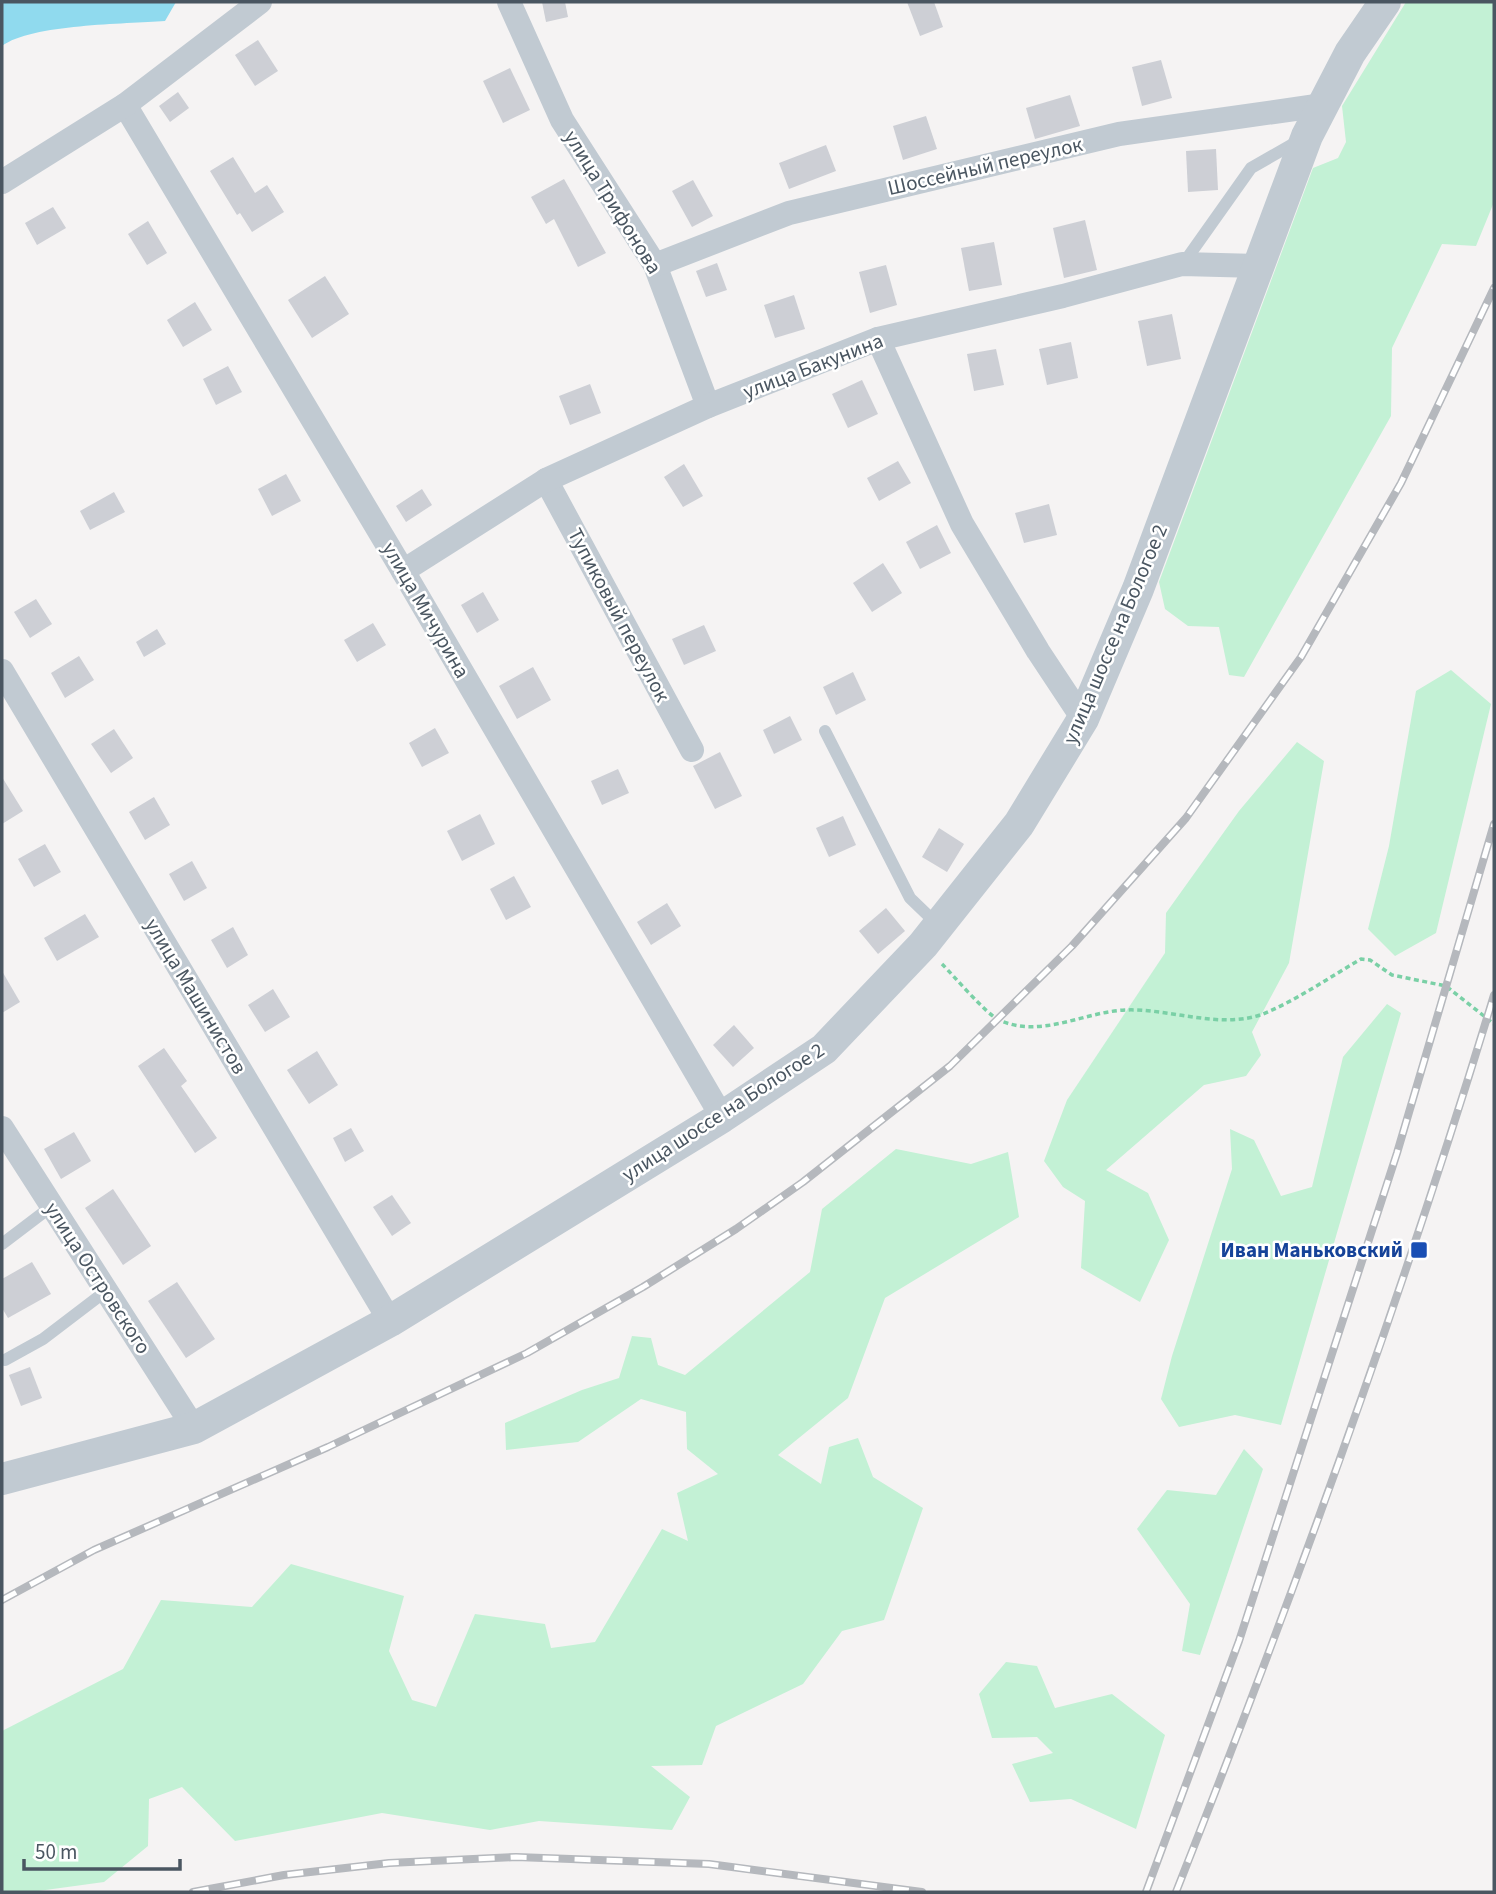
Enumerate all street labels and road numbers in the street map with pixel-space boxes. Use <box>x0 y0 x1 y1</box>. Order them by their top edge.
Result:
street label: улица Трифонова <box>557 124 669 280</box>
street label: Шоссейный переулок <box>885 129 1086 203</box>
street label: улица Бакунина <box>739 325 887 407</box>
street label: улица шоссе на Бологое 2 <box>1055 519 1175 749</box>
street label: Тупиковый переулок <box>560 523 678 708</box>
street label: улица Мичурина <box>375 536 477 684</box>
street label: улица Машинистов <box>138 912 254 1080</box>
street label: улица шоссе на Бологое 2 <box>616 1035 830 1189</box>
street label: улица Островского <box>37 1196 159 1360</box>

